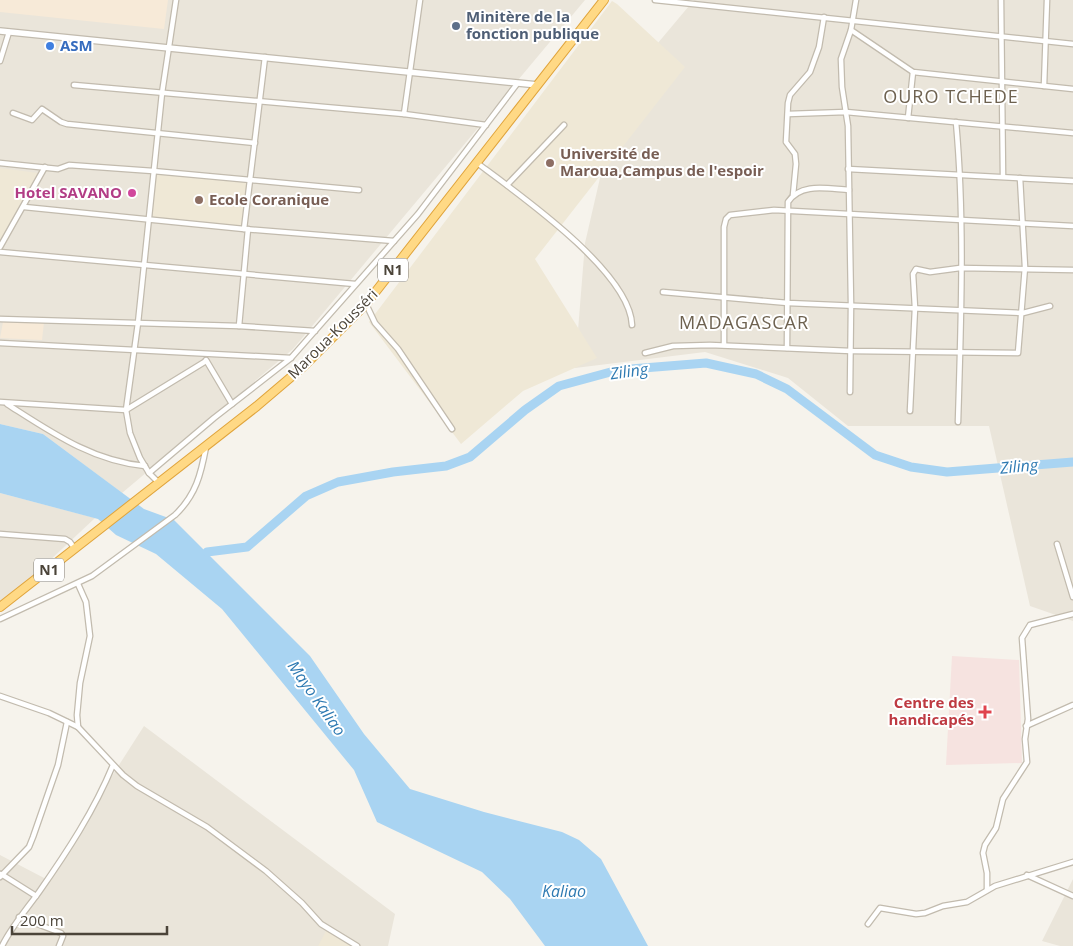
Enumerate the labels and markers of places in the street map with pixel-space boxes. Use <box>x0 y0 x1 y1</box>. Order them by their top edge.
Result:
place label: Minitère de la fonction publique <box>466 6 599 43</box>
marker: Minitère de la fonction publique <box>450 20 462 32</box>
place label: ASM <box>60 35 93 55</box>
marker: ASM <box>44 40 56 52</box>
place label: Université de Maroua,Campus de l'espoir <box>560 143 764 180</box>
marker: Université de Maroua,Campus de l'espoir <box>544 157 556 169</box>
place label: Hotel SAVANO <box>15 182 122 202</box>
marker: Hotel SAVANO <box>126 187 138 199</box>
place label: Ecole Coranique <box>209 189 329 209</box>
marker: Ecole Coranique <box>193 194 205 206</box>
place label: Centre des handicapés <box>889 692 974 729</box>
marker: Centre des handicapés <box>978 705 992 719</box>

